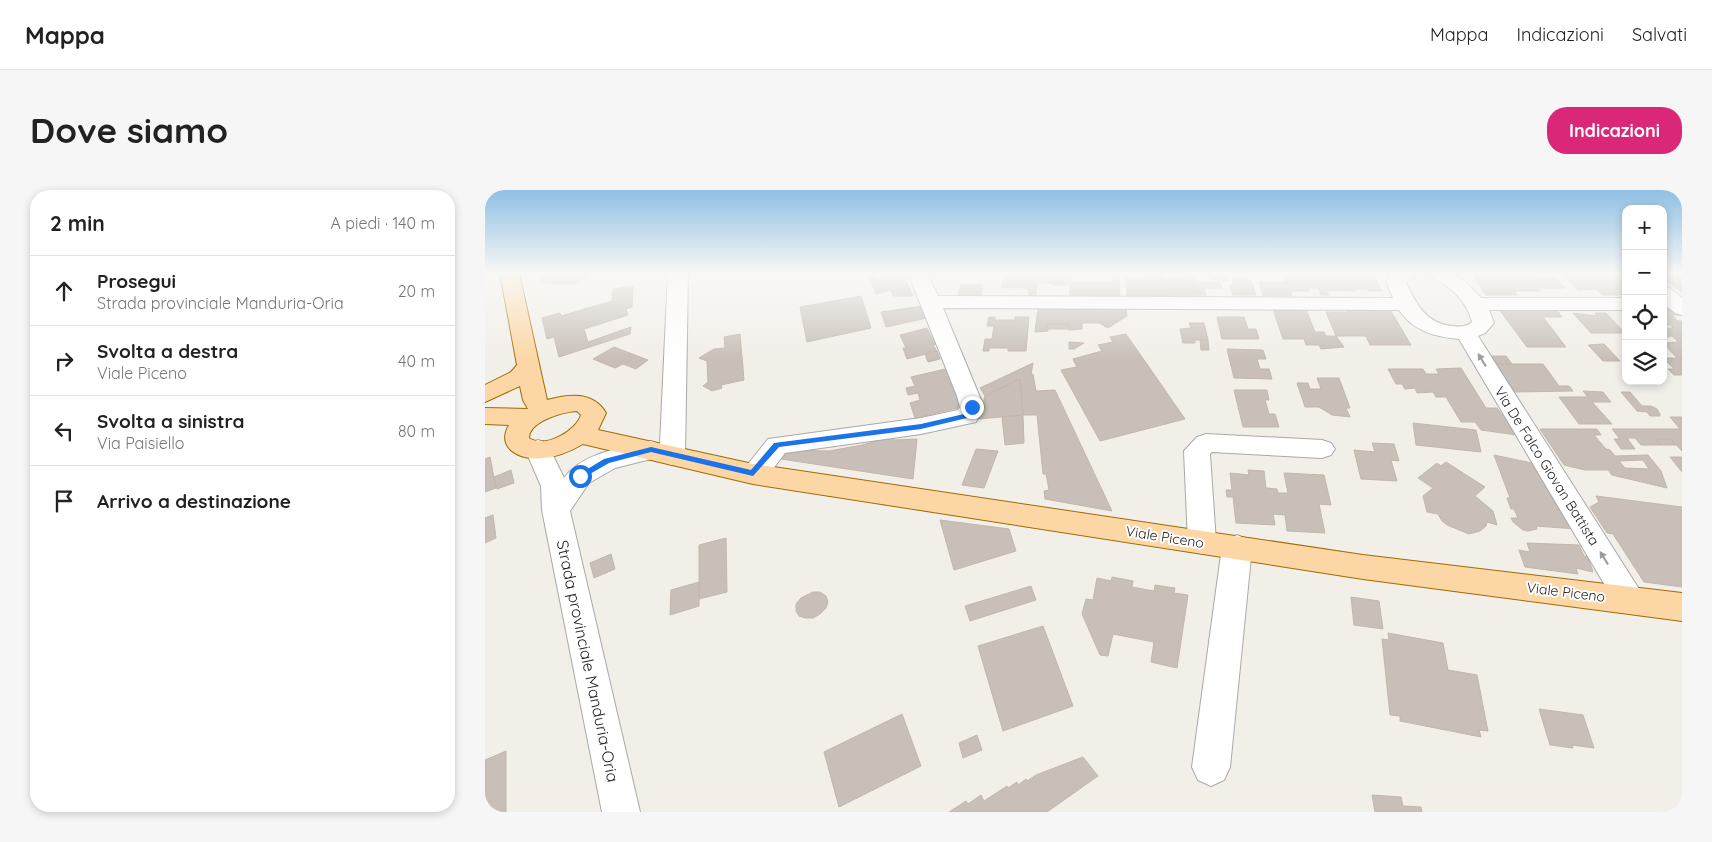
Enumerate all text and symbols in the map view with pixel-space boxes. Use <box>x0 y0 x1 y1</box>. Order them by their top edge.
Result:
text: Mappa <box>25 20 105 50</box>
text: Mappa <box>1430 23 1488 46</box>
text: Indicazioni <box>1516 23 1604 46</box>
text: Salvati <box>1632 23 1687 46</box>
button: Indicazioni <box>1547 107 1682 154</box>
text: Dove siamo <box>30 108 228 152</box>
map controls <box>1622 205 1667 385</box>
button: + <box>1622 205 1667 250</box>
text: 2 min <box>50 210 105 236</box>
text: A piedi · 140 m <box>331 213 435 233</box>
button: − <box>1622 250 1667 295</box>
text: Prosegui <box>97 269 176 293</box>
icon: ahead <box>50 277 78 305</box>
text: 20 m <box>398 281 435 301</box>
text: Strada provinciale Manduria-Oria <box>97 293 344 313</box>
button: locate <box>1622 295 1667 340</box>
text: Svolta a destra <box>97 339 238 363</box>
button: layers <box>1622 340 1667 385</box>
icon: right <box>50 347 78 375</box>
text: 40 m <box>398 351 435 371</box>
one-way arrow <box>1478 354 1487 367</box>
text: Viale Piceno <box>97 363 187 383</box>
street label: Via De Falco Giovan Battista <box>1491 383 1603 549</box>
route end <box>961 396 984 419</box>
text: Svolta a sinistra <box>97 409 244 433</box>
icon: left <box>50 417 78 445</box>
text: 80 m <box>398 421 435 441</box>
text: Via Paisiello <box>97 433 185 453</box>
route start <box>569 465 592 488</box>
icon: arrive <box>50 487 78 515</box>
text: Arrivo a destinazione <box>97 489 291 513</box>
street label: Viale Piceno <box>1125 522 1205 552</box>
street label: Strada provinciale Manduria-Oria <box>553 538 623 784</box>
one-way arrow <box>1599 552 1609 565</box>
street label: Viale Piceno <box>1526 578 1606 606</box>

